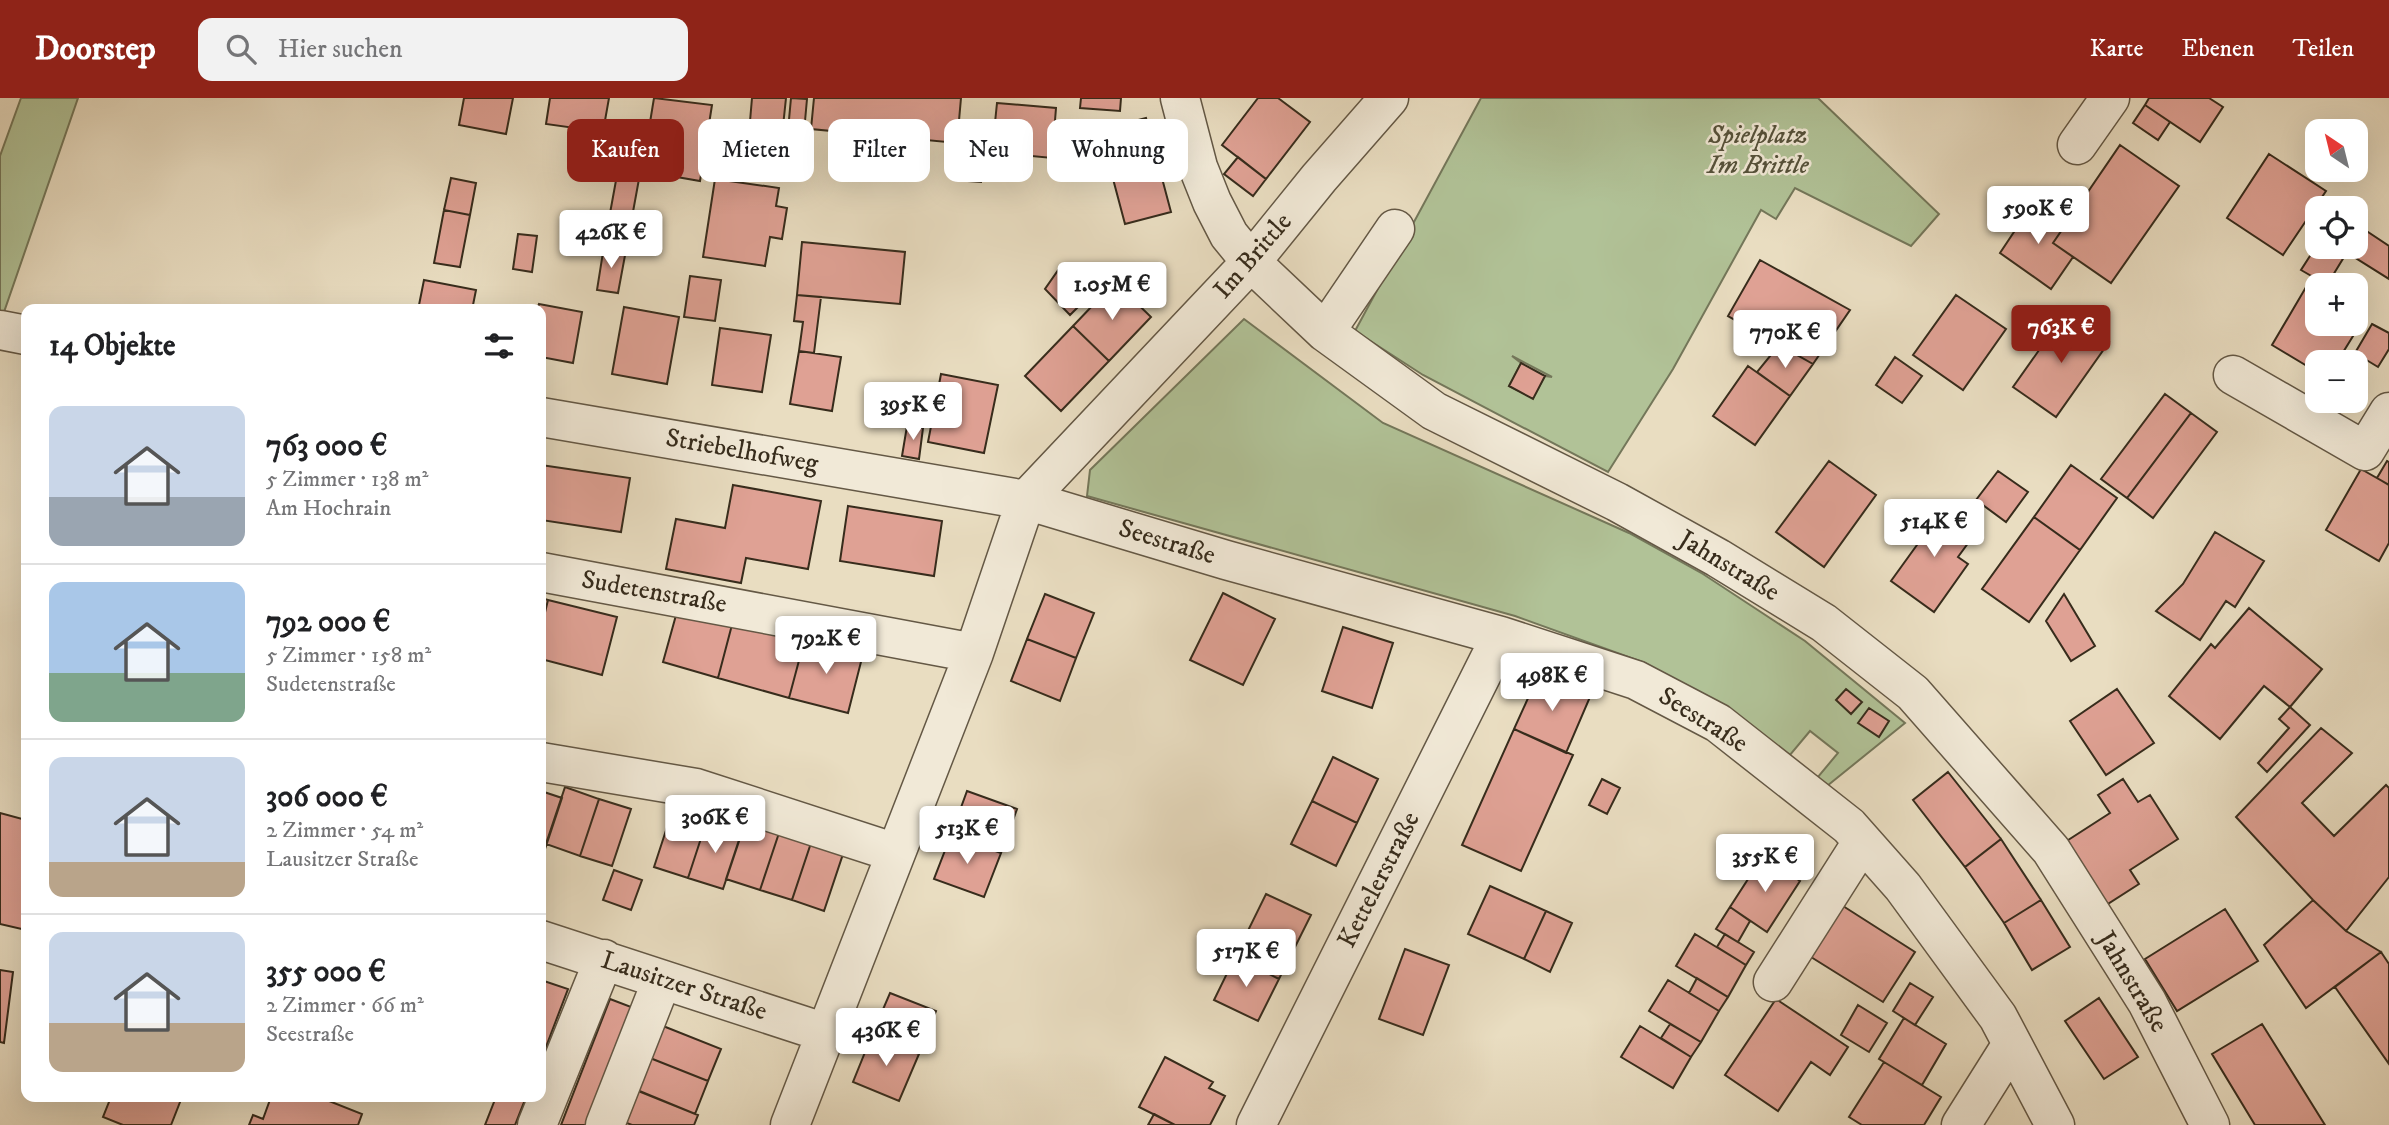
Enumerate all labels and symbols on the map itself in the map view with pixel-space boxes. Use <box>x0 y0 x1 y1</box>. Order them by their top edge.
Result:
park label: Spielplatz Im Brittle <box>1705 119 1810 182</box>
north arrow <box>2305 119 2368 182</box>
pin: 590K € <box>1981 186 2095 246</box>
street label: Im Brittle <box>1207 206 1299 306</box>
pin: 426K € <box>554 211 668 270</box>
pin: 1.05M € <box>1047 262 1177 322</box>
pin: 763K € <box>2004 306 2118 365</box>
pin: 770K € <box>1728 310 1842 370</box>
pin: 395K € <box>856 382 970 442</box>
street label: Striebelhofweg <box>663 421 821 481</box>
pin: 514K € <box>1877 500 1991 559</box>
street label: Seestraße <box>1115 512 1219 572</box>
street label: Jahnstraße <box>1671 522 1786 609</box>
street label: Sudetenstraße <box>579 563 729 621</box>
pin: 792K € <box>769 616 883 676</box>
pin: 498K € <box>1495 654 1609 713</box>
street label: Seestraße <box>1652 680 1754 760</box>
pin: 306K € <box>658 796 772 855</box>
pin: 513K € <box>910 806 1024 866</box>
street label: Kettelerstraße <box>1331 806 1427 954</box>
pin: 355K € <box>1708 834 1822 894</box>
street label: Jahnstraße <box>2088 924 2175 1039</box>
pin: 517K € <box>1189 930 1303 989</box>
street label: Lausitzer Straße <box>597 944 771 1028</box>
pin: 436K € <box>829 1009 943 1068</box>

